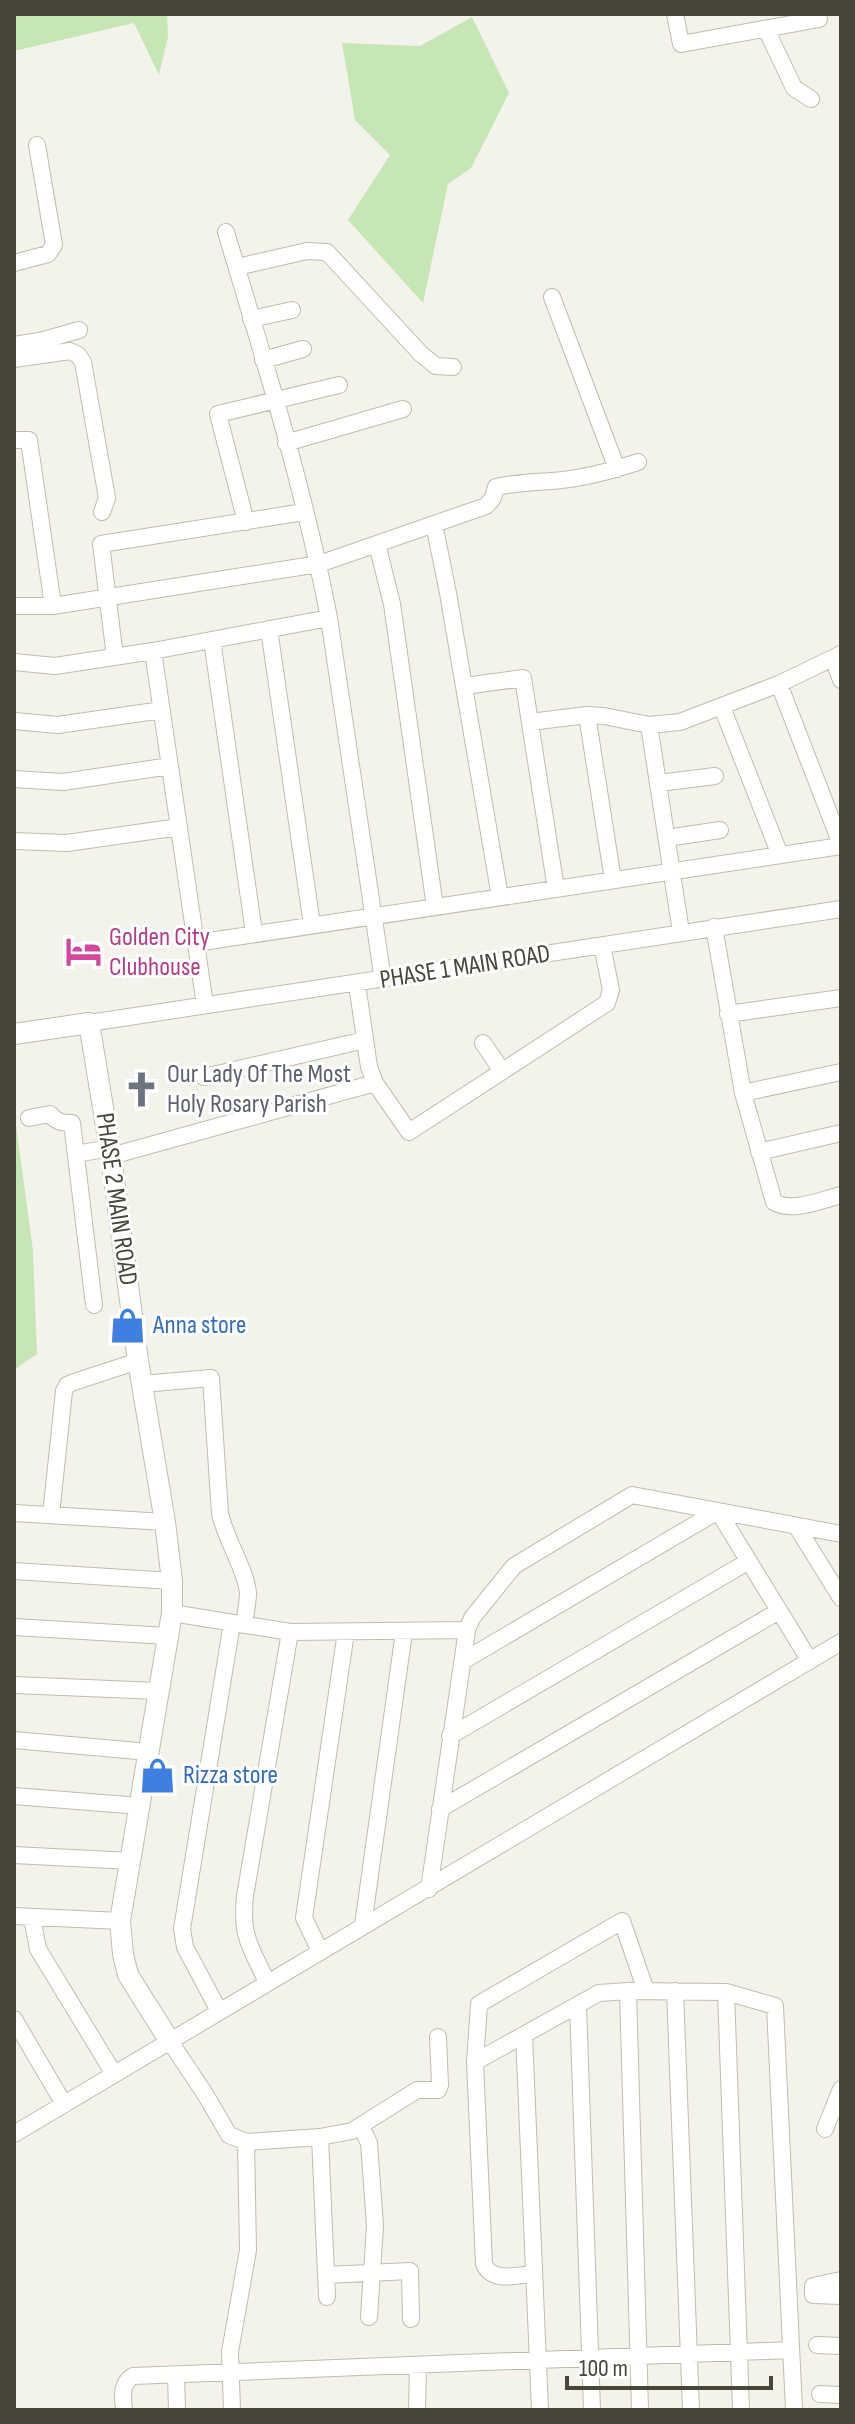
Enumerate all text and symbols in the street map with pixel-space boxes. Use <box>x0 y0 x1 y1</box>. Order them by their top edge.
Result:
place label: Golden City Clubhouse <box>109 922 210 983</box>
hotel icon: Golden City Clubhouse <box>64 933 102 971</box>
street label: PHASE 1 MAIN ROAD <box>378 938 552 996</box>
place label: Our Lady Of The Most Holy Rosary Parish <box>167 1059 351 1120</box>
church icon: Our Lady Of The Most Holy Rosary Parish <box>122 1070 160 1108</box>
street label: PHASE 2 MAIN ROAD <box>89 1111 143 1287</box>
shop icon: Anna store <box>108 1306 146 1344</box>
place label: Anna store <box>152 1310 246 1341</box>
shop icon: Rizza store <box>138 1756 176 1794</box>
place label: Rizza store <box>183 1760 278 1791</box>
scale bar <box>567 2340 771 2390</box>
text: 100 m <box>579 2354 628 2383</box>

